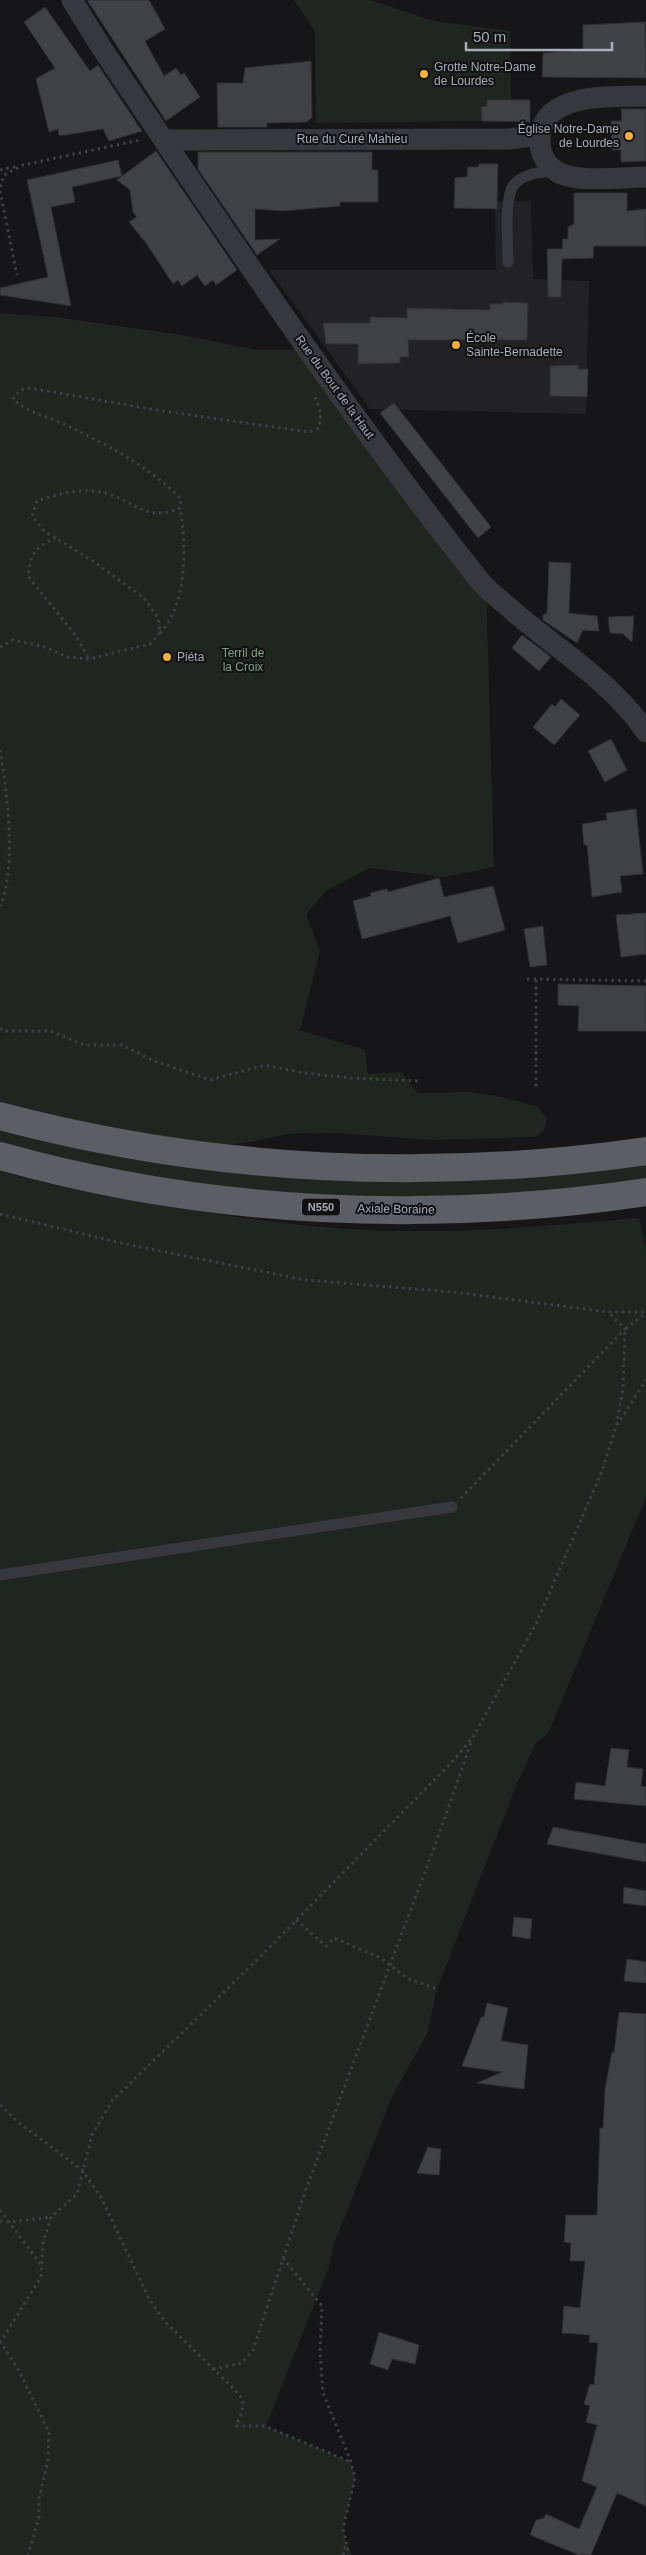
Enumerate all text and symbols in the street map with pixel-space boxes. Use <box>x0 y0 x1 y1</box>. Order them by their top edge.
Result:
scale bar <box>466 20 612 52</box>
text: 50 m <box>473 28 506 45</box>
place label: Grotte Notre-Dame de Lourdes <box>434 60 536 88</box>
marker: Grotte Notre-Dame de Lourdes <box>418 68 430 80</box>
place label: Église Notre-Dame de Lourdes <box>518 121 619 150</box>
marker: Église Notre-Dame de Lourdes <box>623 130 635 142</box>
street label: Rue du Curé Mahieu <box>297 132 407 146</box>
place label: École Sainte-Bernadette <box>466 330 563 359</box>
street label: Rue du Bout de la Haut <box>293 332 378 442</box>
marker: École Sainte-Bernadette <box>450 339 462 351</box>
park label: Terril de la Croix <box>222 646 265 674</box>
place label: Piéta <box>177 650 205 664</box>
marker: Piéta <box>161 651 173 663</box>
road number: N550 <box>302 1198 340 1216</box>
street label: Axiale Boraine <box>357 1201 435 1217</box>

